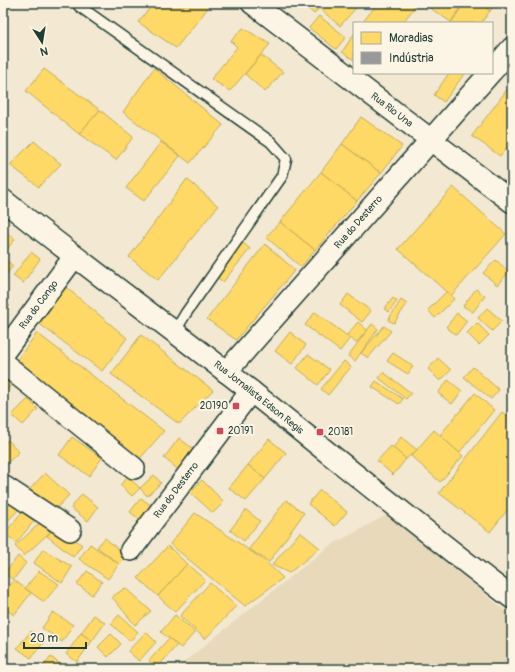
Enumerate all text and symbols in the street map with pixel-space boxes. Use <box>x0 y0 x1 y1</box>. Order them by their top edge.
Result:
north arrow <box>22 22 62 62</box>
legend <box>353 22 493 74</box>
text: Moradias <box>389 31 434 46</box>
text: N <box>38 44 49 59</box>
text: Indústria <box>389 51 434 66</box>
street label: Rua Rio Una <box>368 90 415 130</box>
street label: Rua do Desterro <box>332 193 385 251</box>
street label: Rua do Congo <box>17 278 61 331</box>
street label: Rua Jornalista Edson Regis <box>211 358 306 437</box>
place label: 20190 <box>200 400 228 412</box>
marker: 20190 <box>231 401 241 411</box>
place label: 20191 <box>228 425 253 437</box>
marker: 20191 <box>215 426 225 436</box>
place label: 20181 <box>328 426 353 438</box>
marker: 20181 <box>315 427 325 437</box>
street label: Rua do Desterro <box>151 459 201 520</box>
scale bar <box>24 624 86 650</box>
text: 20 m <box>30 631 59 646</box>

